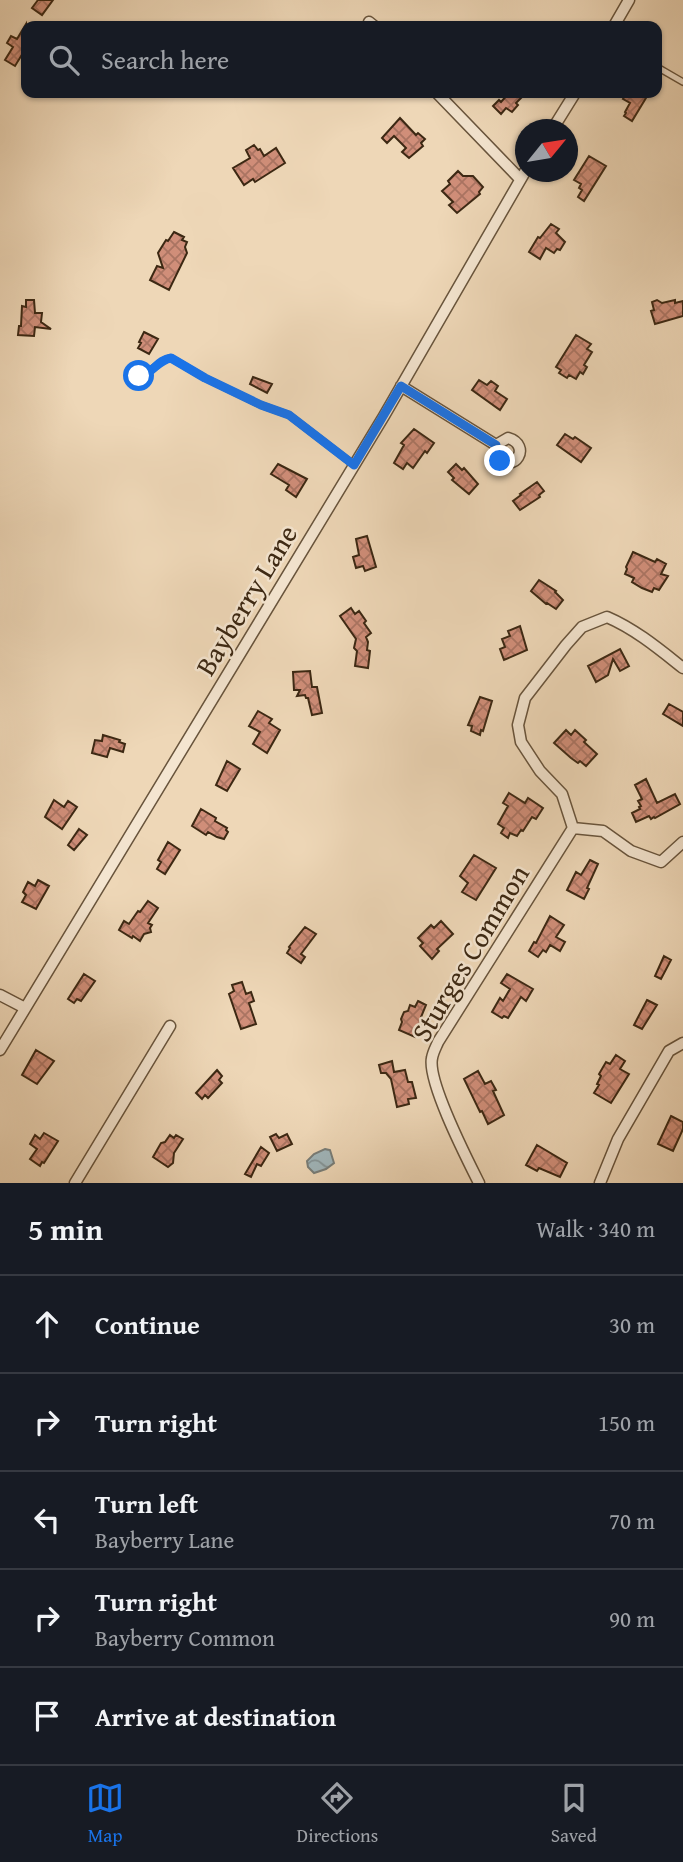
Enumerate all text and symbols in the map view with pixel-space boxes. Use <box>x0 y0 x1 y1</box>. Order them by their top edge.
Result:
search box <box>21 21 662 98</box>
text: Search here <box>101 40 229 79</box>
icon: search <box>45 41 83 79</box>
north arrow <box>515 119 578 182</box>
route start <box>123 360 154 391</box>
route end <box>484 445 515 476</box>
street label: Bayberry Lane <box>184 516 307 683</box>
street label: Sturges Common <box>401 856 539 1049</box>
text: 5 min <box>28 1207 103 1251</box>
text: Walk · 340 m <box>536 1212 655 1245</box>
icon: ahead <box>28 1305 66 1343</box>
text: Continue <box>95 1305 200 1344</box>
text: 30 m <box>609 1308 655 1341</box>
icon: right <box>28 1403 66 1441</box>
text: Turn right <box>95 1403 217 1442</box>
text: 150 m <box>598 1406 655 1439</box>
text: Turn left <box>95 1484 198 1523</box>
icon: left <box>28 1501 66 1539</box>
text: 70 m <box>609 1504 655 1537</box>
text: Bayberry Lane <box>95 1523 234 1556</box>
text: Turn right <box>95 1582 217 1621</box>
icon: right <box>28 1599 66 1637</box>
text: 90 m <box>609 1602 655 1635</box>
text: Bayberry Common <box>95 1621 275 1654</box>
icon: arrive <box>28 1697 66 1735</box>
text: Arrive at destination <box>95 1697 336 1736</box>
tab: Map <box>86 1779 124 1849</box>
tab: Directions <box>297 1779 378 1849</box>
tab: Saved <box>551 1779 597 1849</box>

